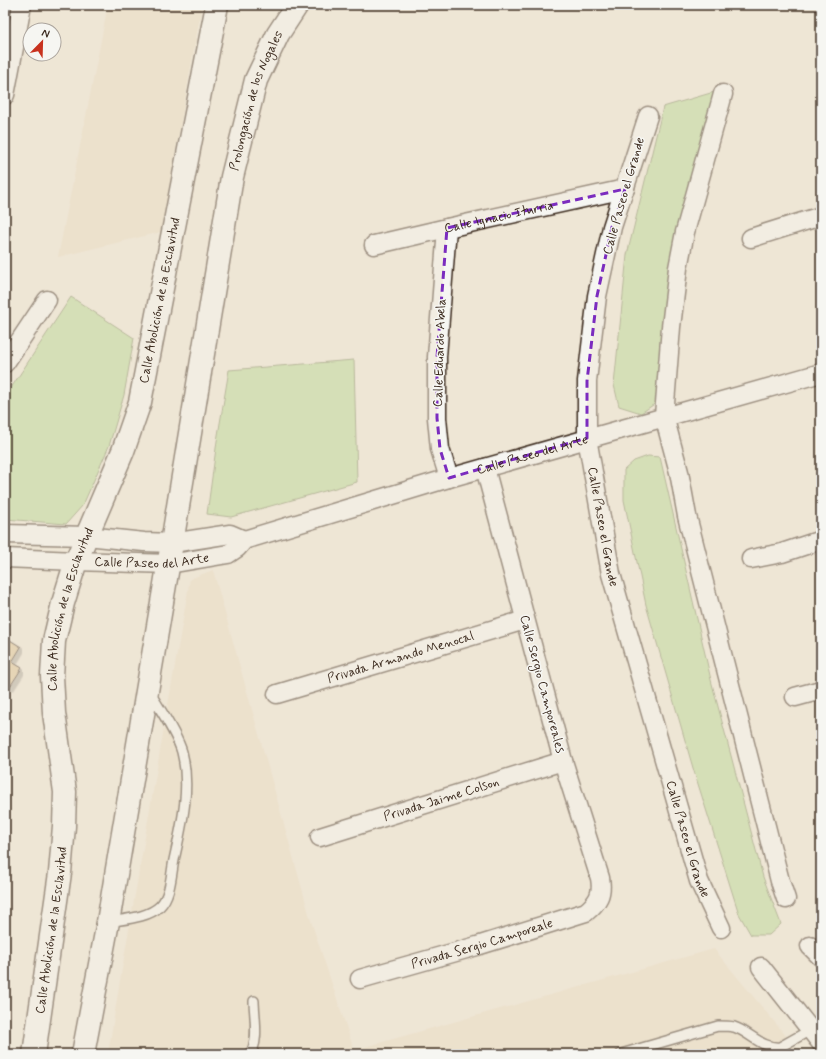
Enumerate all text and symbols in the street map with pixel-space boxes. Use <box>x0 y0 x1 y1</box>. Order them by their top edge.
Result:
north arrow <box>22 22 62 62</box>
text: N <box>39 26 52 42</box>
street label: Prolongación de los Nogales <box>225 28 287 172</box>
street label: Calle Paseo el Grande <box>599 135 649 257</box>
street label: Calle Ignacio Iturria <box>443 196 555 237</box>
street label: Calle Abolición de la Esclavitud <box>135 216 184 385</box>
street label: Calle Eduardo Abela <box>430 298 450 408</box>
street label: Calle Paseo del Arte <box>475 431 590 478</box>
street label: Calle Paseo el Grande <box>584 465 623 589</box>
street label: Calle Abolición de la Esclavitud <box>43 525 98 692</box>
street label: Calle Paseo del Arte <box>94 549 210 572</box>
street label: Calle Sergio Camporeales <box>514 613 569 755</box>
street label: Privada Armando Menocal <box>325 627 476 687</box>
street label: Privada Jaime Colson <box>381 773 501 825</box>
street label: Calle Paseo el Grande <box>662 779 714 900</box>
street label: Calle Abolición de la Esclavitud <box>31 846 71 1015</box>
street label: Privada Sergio Camporeale <box>409 914 555 973</box>

